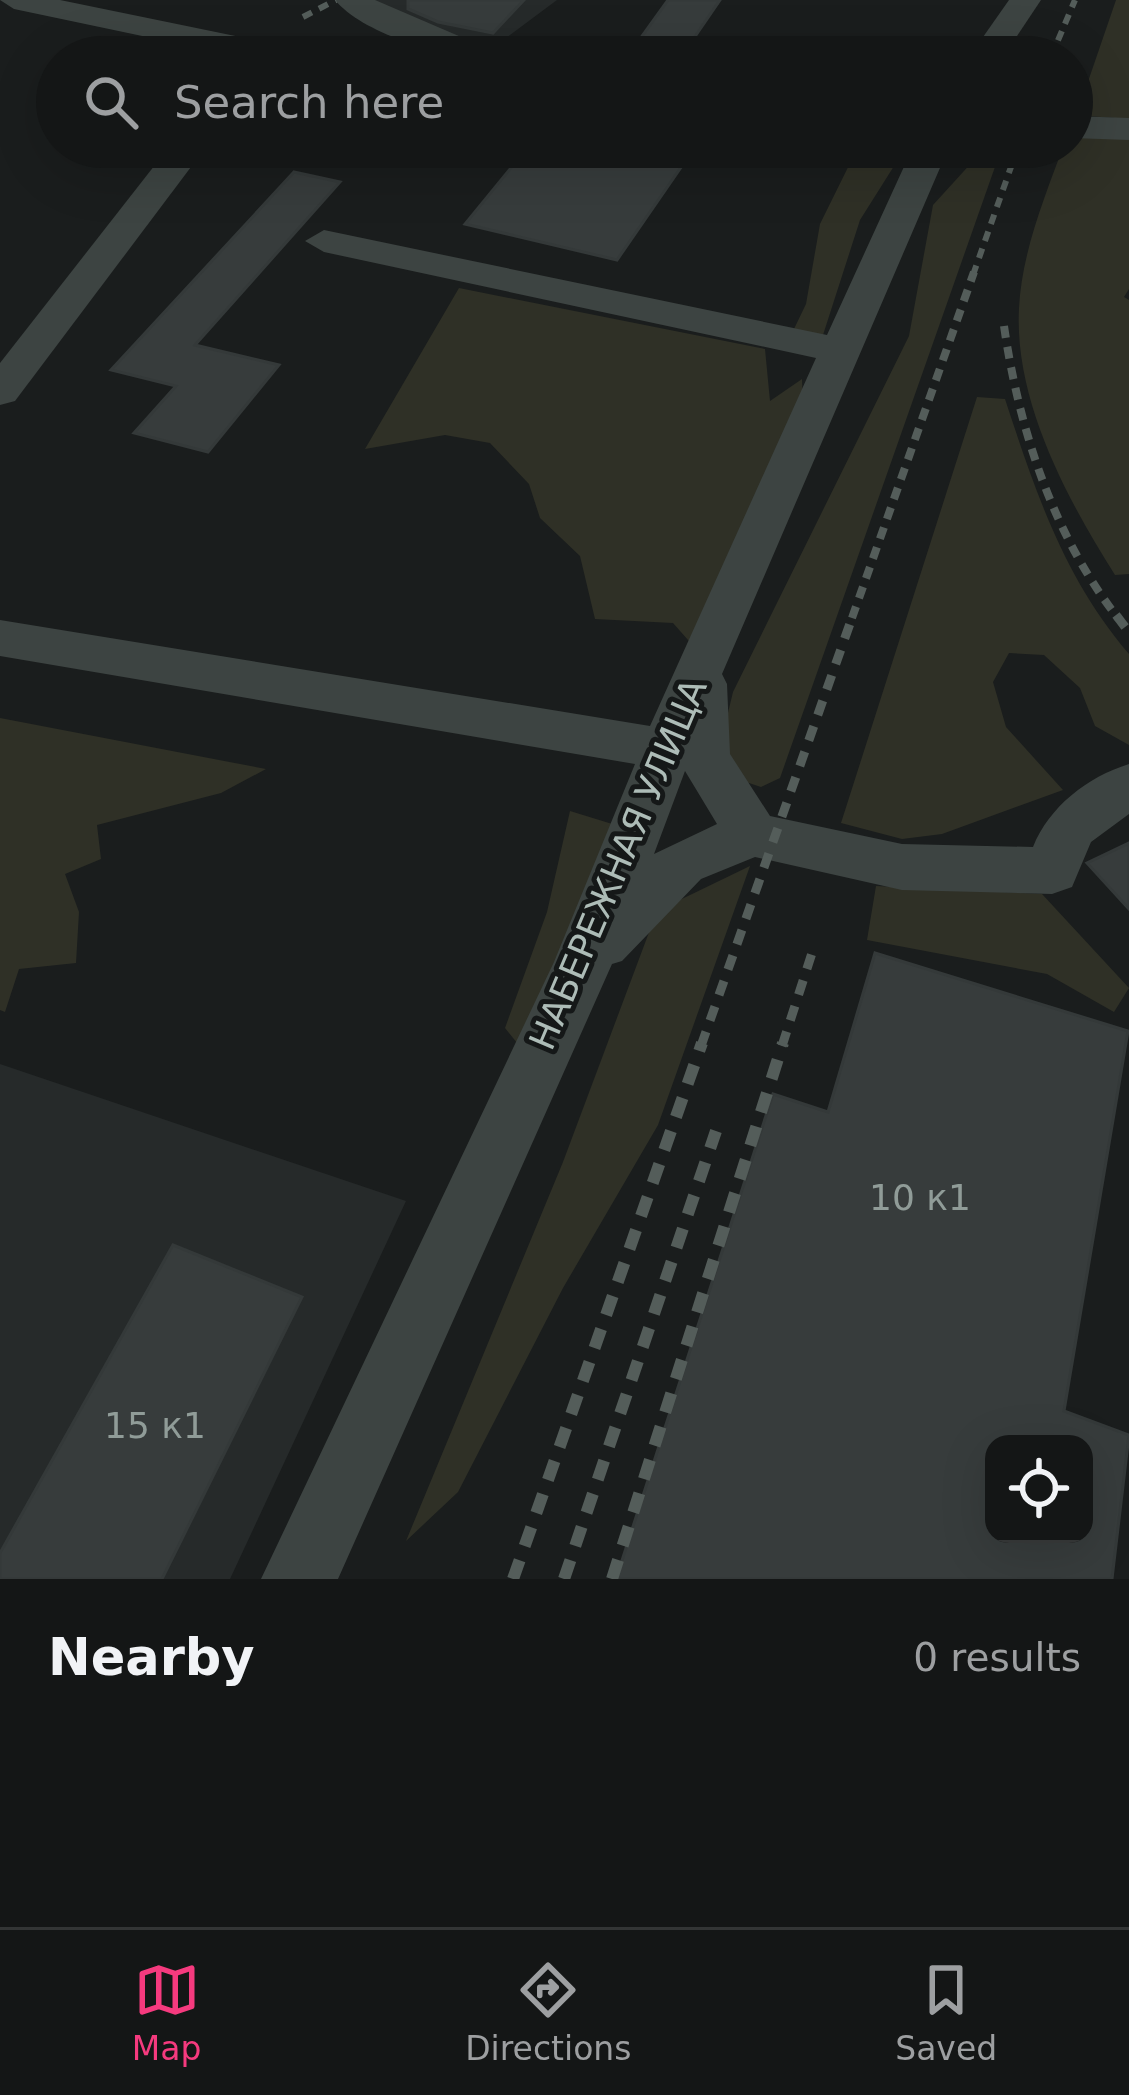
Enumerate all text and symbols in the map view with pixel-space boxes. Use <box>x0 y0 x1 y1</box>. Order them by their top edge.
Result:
search box <box>36 36 1093 168</box>
icon: search <box>78 69 144 135</box>
text: Search here <box>174 76 444 129</box>
street label: НАБЕРЕЖНАЯ УЛИЦА <box>521 672 715 1056</box>
house number: 10 к1 <box>869 1177 971 1218</box>
house number: 15 к1 <box>104 1405 206 1446</box>
map controls <box>985 1435 1093 1543</box>
button: locate <box>985 1435 1093 1543</box>
text: Nearby <box>48 1628 255 1687</box>
text: 0 results <box>913 1635 1081 1680</box>
tab: Map <box>132 1957 202 2068</box>
tab: Directions <box>465 1957 631 2068</box>
tab: Saved <box>895 1957 997 2068</box>

